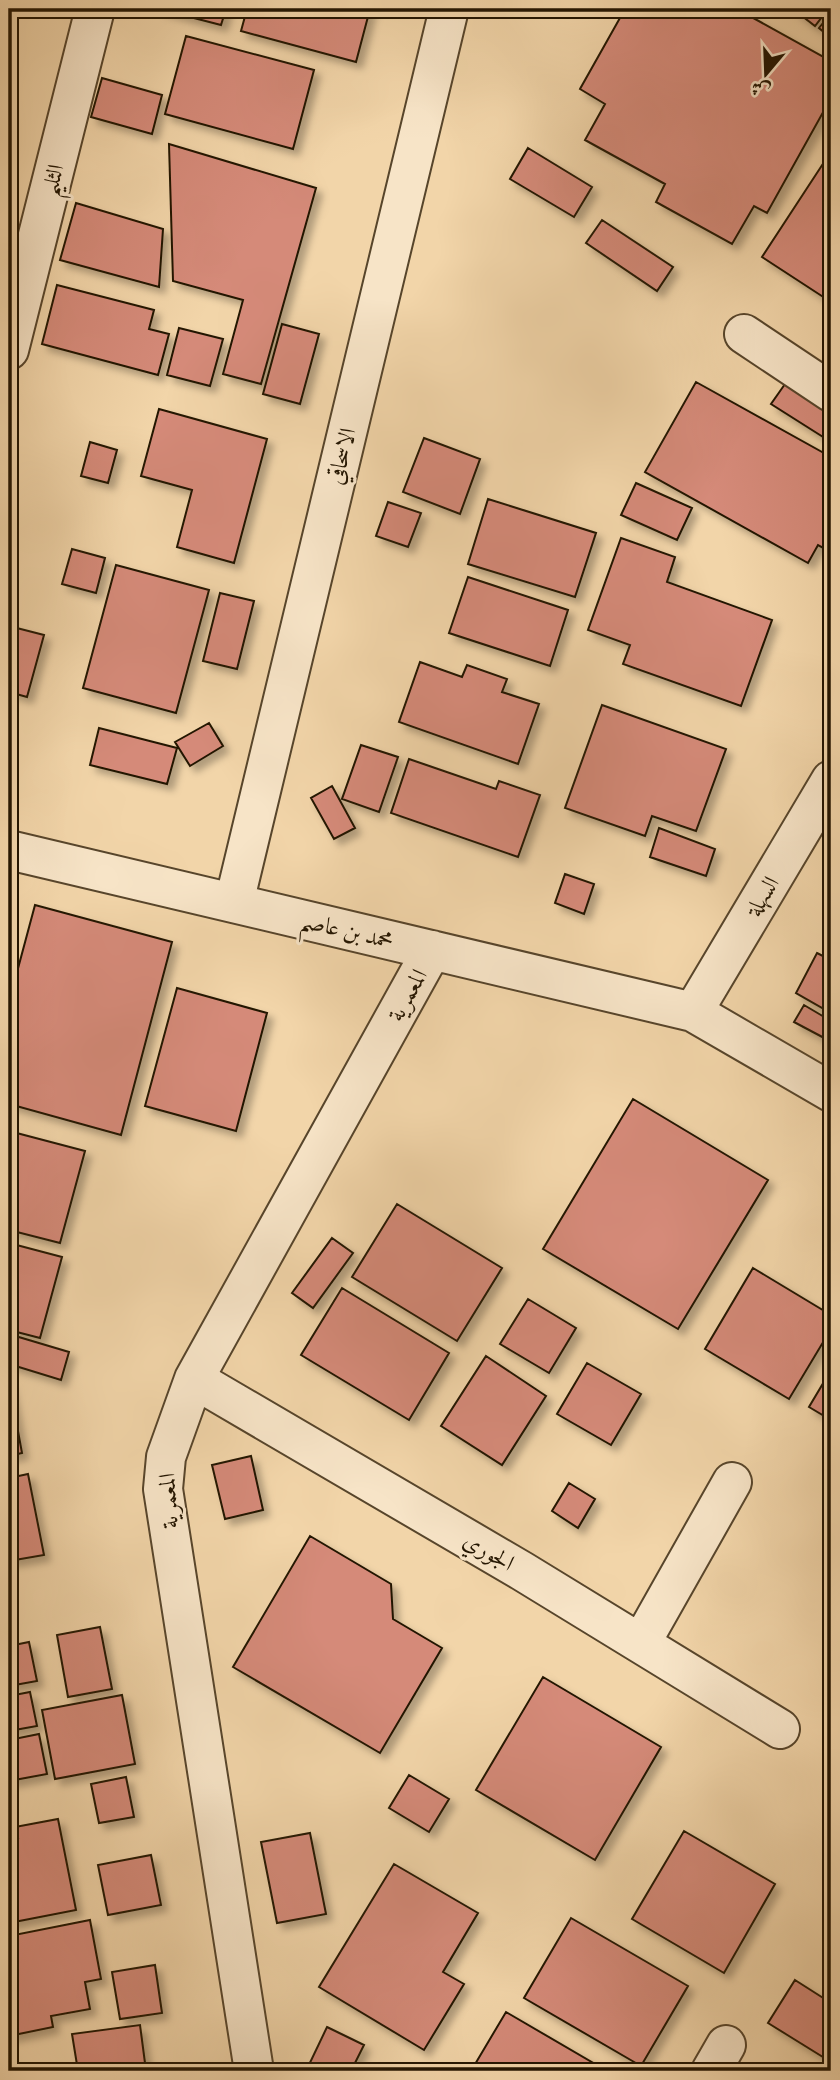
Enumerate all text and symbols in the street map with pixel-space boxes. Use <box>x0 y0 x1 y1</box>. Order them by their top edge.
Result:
north arrow <box>732 38 802 108</box>
text: ش <box>747 74 774 106</box>
street label: الثليم <box>32 160 78 201</box>
street label: الاسحاقي <box>318 424 366 488</box>
street label: السهلة <box>736 869 787 923</box>
street label: محمد بن عاصم <box>296 903 397 963</box>
street label: المعمرية <box>379 962 435 1027</box>
street label: المعمرية <box>149 1472 186 1530</box>
street label: الجوري <box>456 1523 521 1581</box>

